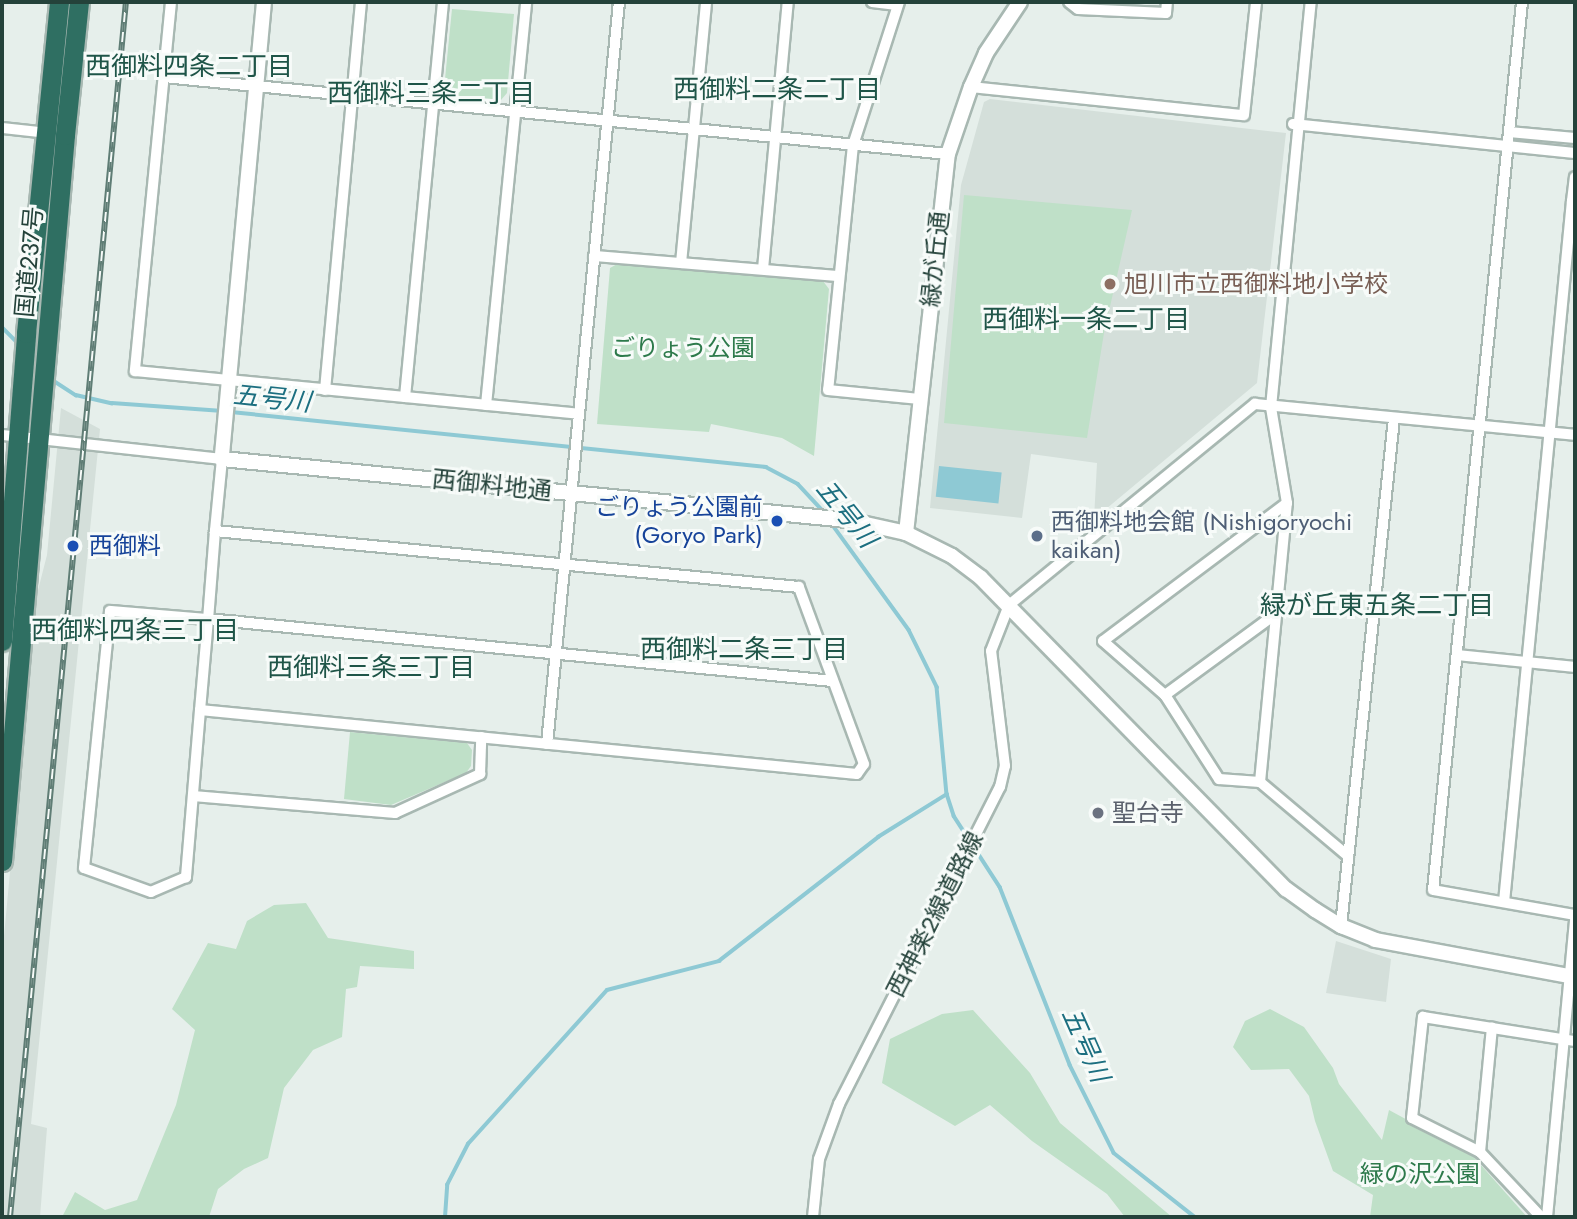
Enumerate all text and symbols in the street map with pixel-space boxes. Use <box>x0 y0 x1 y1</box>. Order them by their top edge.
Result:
district label: 西御料四条二丁目 <box>85 51 293 83</box>
district label: 西御料二条二丁目 <box>673 74 881 106</box>
district label: 西御料三条二丁目 <box>327 78 535 110</box>
street label: 国道237号 <box>10 205 48 319</box>
street label: 緑が丘通 <box>916 210 954 308</box>
place label: 旭川市立西御料地小学校 <box>1124 270 1388 298</box>
marker: 旭川市立西御料地小学校 <box>1102 276 1118 292</box>
district label: 西御料一条二丁目 <box>982 304 1190 336</box>
park label: ごりょう公園 <box>611 334 755 362</box>
water label: 五号川 <box>232 379 312 419</box>
street label: 西御料地通 <box>431 464 553 506</box>
water label: 五号川 <box>809 474 883 554</box>
place label: ごりょう公園前 (Goryo Park) <box>595 493 763 549</box>
place label: 西御料地会館 (Nishigoryochi kaikan) <box>1051 508 1352 564</box>
marker: ごりょう公園前 (Goryo Park) <box>769 513 785 529</box>
marker: 西御料地会館 (Nishigoryochi kaikan) <box>1029 528 1045 544</box>
place label: 西御料 <box>89 532 161 560</box>
marker: 西御料 <box>63 536 83 556</box>
district label: 緑が丘東五条二丁目 <box>1260 590 1494 622</box>
district label: 西御料四条三丁目 <box>31 615 239 647</box>
district label: 西御料二条三丁目 <box>640 634 848 666</box>
district label: 西御料三条三丁目 <box>267 652 475 684</box>
place label: 聖台寺 <box>1112 799 1184 827</box>
marker: 聖台寺 <box>1090 805 1106 821</box>
street label: 西神楽2線道路線 <box>881 827 989 1001</box>
water label: 五号川 <box>1055 1003 1115 1087</box>
park label: 緑の沢公園 <box>1360 1160 1480 1188</box>

